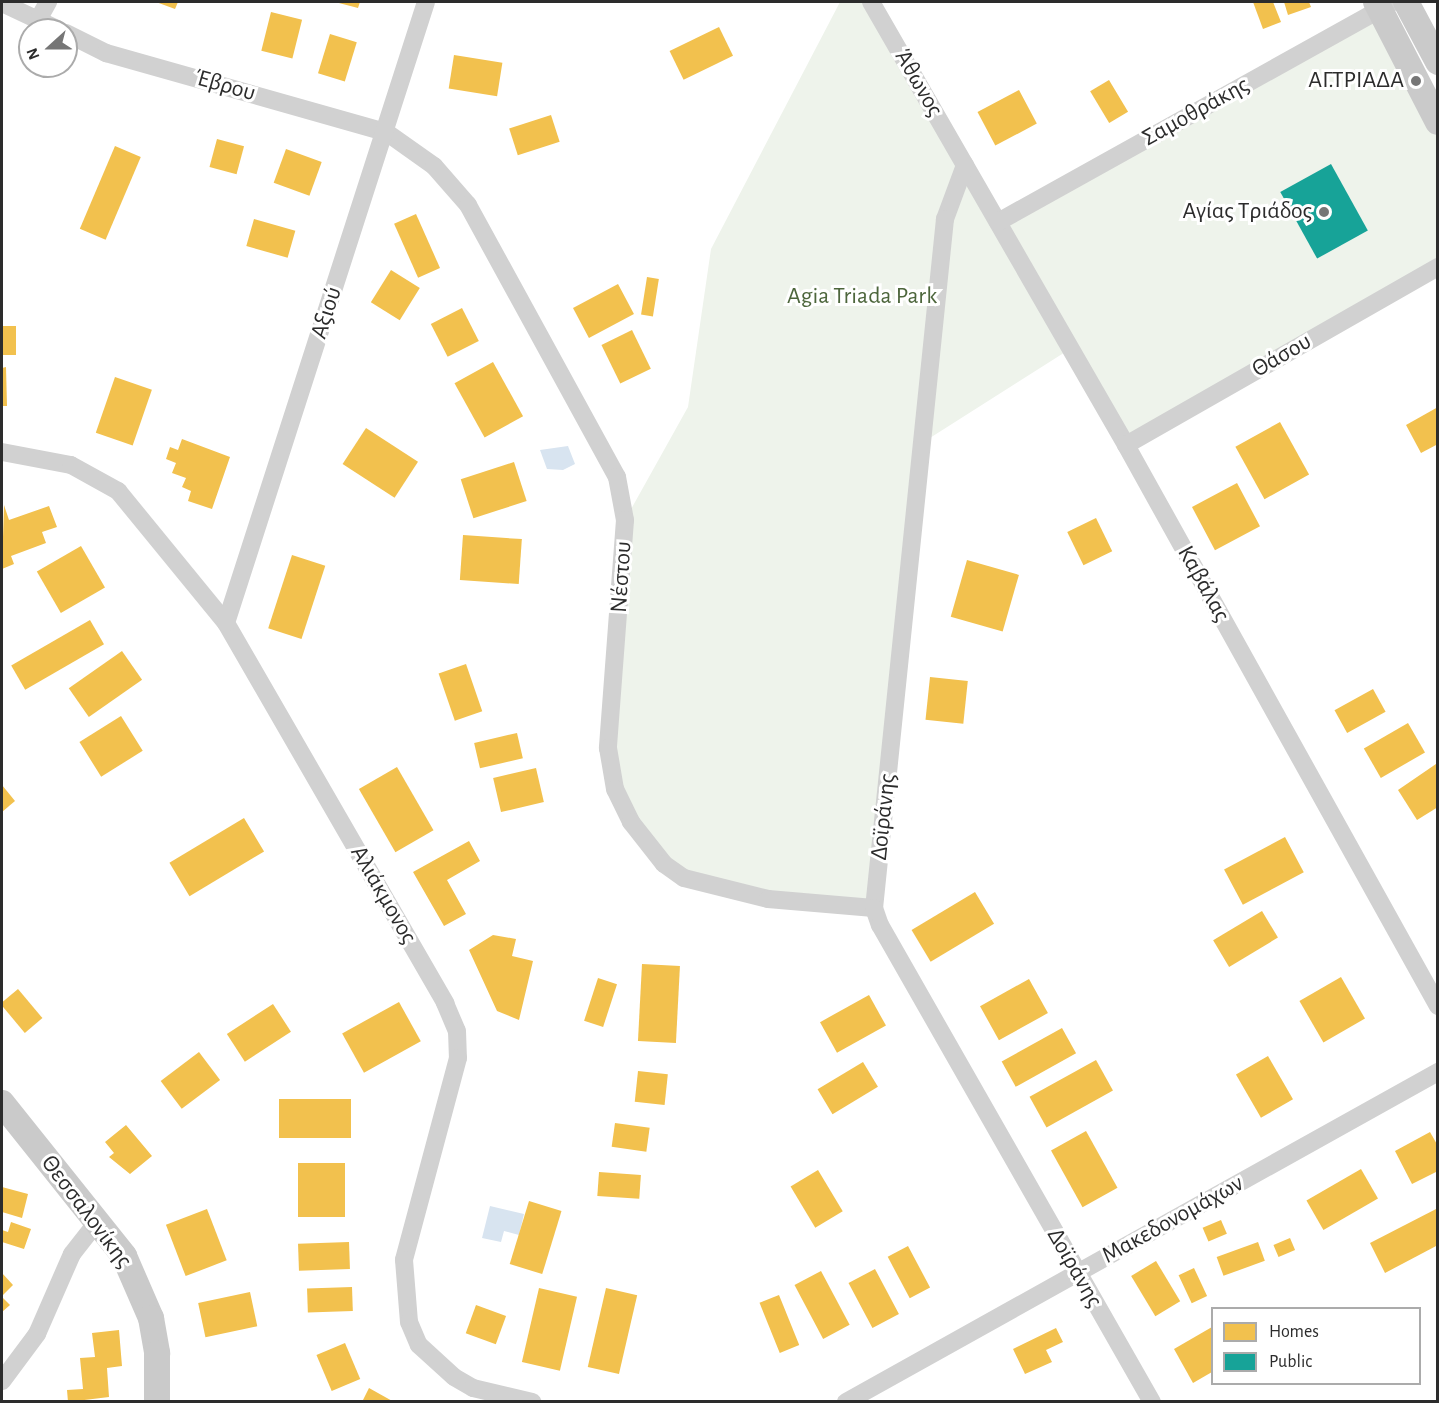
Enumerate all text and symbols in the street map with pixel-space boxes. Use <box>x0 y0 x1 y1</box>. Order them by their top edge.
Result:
north arrow <box>18 18 78 78</box>
street label: Άθωνος <box>887 44 949 122</box>
text: N <box>24 46 43 62</box>
street label: Έβρου <box>191 64 259 108</box>
place label: ΑΓ.ΤΡΙΑΔΑ <box>1308 67 1404 95</box>
street label: Σαμοθράκης <box>1138 71 1254 153</box>
marker: ΑΓ.ΤΡΙΑΔΑ <box>1409 74 1423 88</box>
place label: Αγίας Τριάδος <box>1183 198 1312 226</box>
marker: Αγίας Τριάδος <box>1317 205 1331 219</box>
street label: Αξιού <box>305 283 349 343</box>
park label: Agia Triada Park <box>787 283 937 311</box>
street label: Θάσου <box>1247 328 1317 384</box>
street label: Νέστου <box>605 540 639 614</box>
street label: Καβάλας <box>1170 541 1236 627</box>
street label: Δοϊράνης <box>865 772 903 862</box>
street label: Αλιάκμονος <box>343 841 423 949</box>
street label: Θεσσαλονίκης <box>34 1150 138 1274</box>
street label: Μακεδονομάχων <box>1097 1169 1249 1271</box>
street label: Δοϊράνης <box>1040 1223 1108 1313</box>
legend <box>1211 1307 1421 1385</box>
text: Homes <box>1269 1323 1319 1341</box>
text: Public <box>1269 1353 1312 1371</box>

